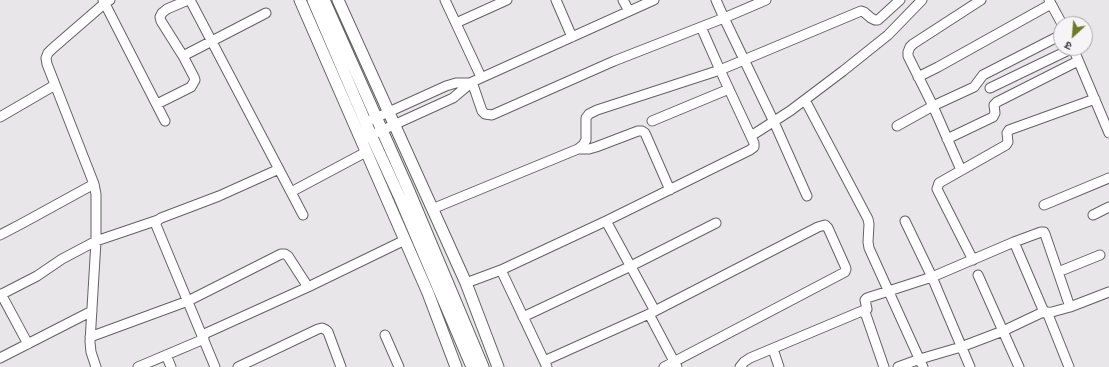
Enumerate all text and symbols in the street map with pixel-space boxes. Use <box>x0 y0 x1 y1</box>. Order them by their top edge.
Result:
north arrow <box>1053 16 1093 56</box>
text: उ <box>1062 39 1074 54</box>

